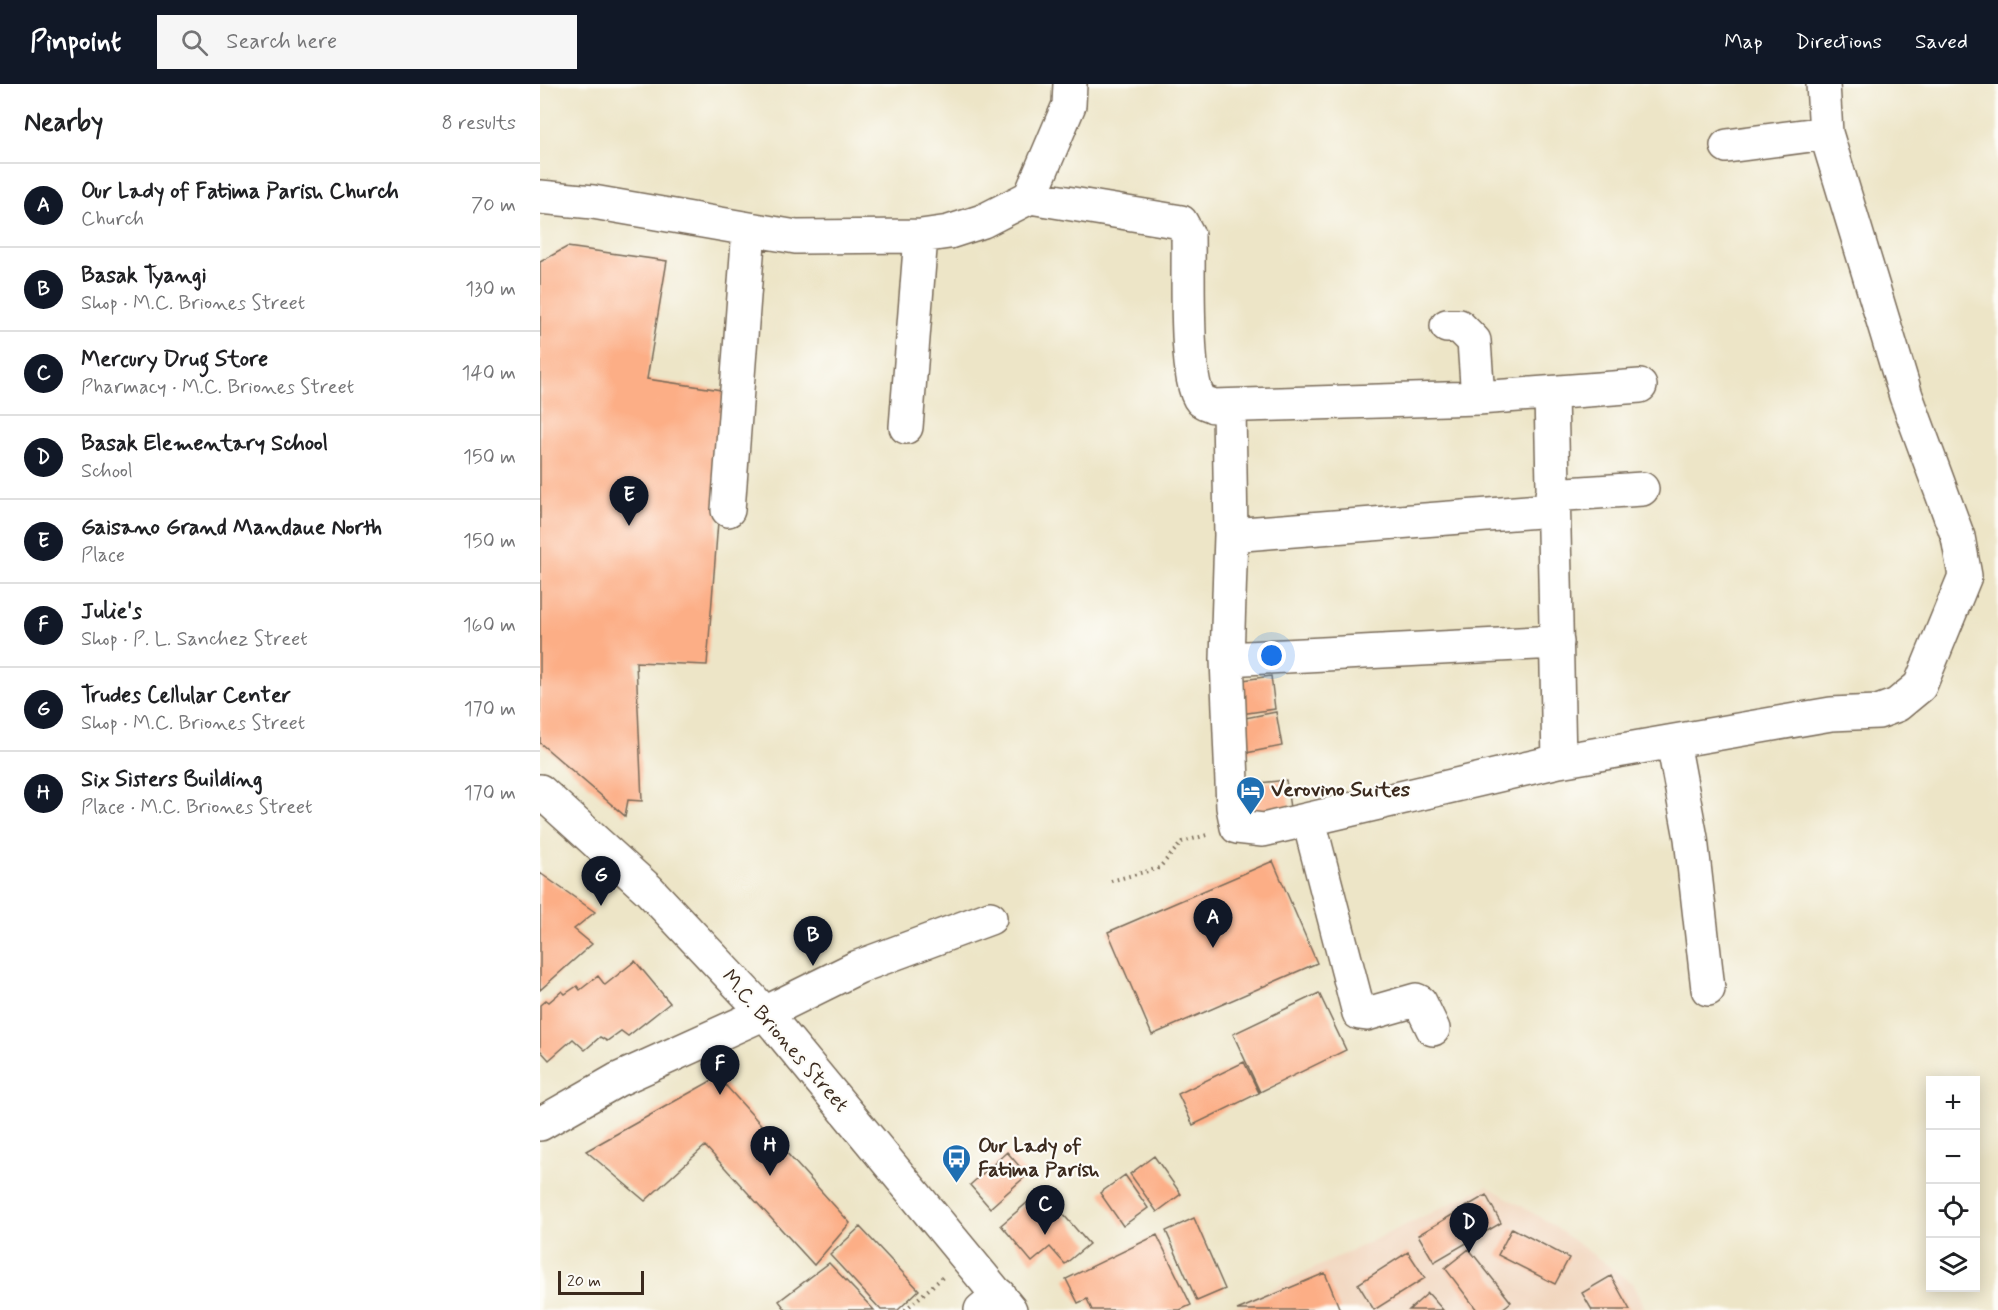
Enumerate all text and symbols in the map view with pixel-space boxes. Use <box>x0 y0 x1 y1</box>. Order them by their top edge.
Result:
search box <box>157 15 577 69</box>
text: Pinpoint <box>30 24 121 61</box>
icon: search <box>178 26 211 59</box>
text: Search here <box>226 28 337 56</box>
text: Map <box>1724 28 1763 56</box>
text: Directions <box>1796 28 1882 56</box>
text: Saved <box>1915 28 1968 56</box>
text: Nearby <box>24 106 103 140</box>
text: 8 results <box>442 110 516 137</box>
text: Our Lady of Fatima Parish Church <box>81 178 399 206</box>
text: A <box>37 192 50 219</box>
text: 70 m <box>471 192 516 219</box>
text: Church <box>81 206 144 233</box>
text: Basak Tyangi <box>81 262 207 290</box>
text: B <box>37 276 50 303</box>
text: 130 m <box>465 276 516 303</box>
text: Shop · M.C. Briones Street <box>81 290 305 317</box>
text: Mercury Drug Store <box>81 346 268 374</box>
text: C <box>36 360 51 387</box>
text: 140 m <box>462 360 516 387</box>
text: Pharmacy · M.C. Briones Street <box>81 374 354 401</box>
text: Basak Elementary School <box>81 430 328 458</box>
text: D <box>37 444 50 471</box>
text: 150 m <box>463 444 516 471</box>
text: School <box>81 458 133 485</box>
pin: E <box>610 476 649 526</box>
text: Gaisano Grand Mandaue North <box>81 514 382 542</box>
text: E <box>38 528 49 555</box>
text: 150 m <box>463 528 516 555</box>
text: Place <box>81 542 125 569</box>
text: Julie's <box>81 598 142 626</box>
text: F <box>38 612 49 639</box>
text: 160 m <box>463 612 516 639</box>
text: Shop · P. L. Sanchez Street <box>81 626 308 653</box>
your location <box>1257 641 1286 670</box>
text: Trudes Cellular Center <box>81 682 291 710</box>
text: G <box>37 696 50 723</box>
text: 170 m <box>464 696 516 723</box>
text: Shop · M.C. Briones Street <box>81 710 305 737</box>
text: Six Sisters Building <box>81 766 262 794</box>
hotel icon: Verovino Suites <box>1234 774 1266 816</box>
place label: Verovino Suites <box>1271 776 1411 804</box>
text: H <box>37 780 50 807</box>
text: 170 m <box>464 780 516 807</box>
text: Place · M.C. Briones Street <box>81 794 313 821</box>
pin: G <box>582 856 620 906</box>
pin: A <box>1194 898 1232 948</box>
pin: B <box>794 916 832 966</box>
street label: M.C. Briones Street <box>715 964 855 1119</box>
pin: F <box>700 1046 740 1095</box>
map controls <box>1926 1076 1980 1292</box>
button: + <box>1926 1076 1980 1130</box>
pin: H <box>750 1126 790 1176</box>
button: − <box>1926 1130 1980 1184</box>
place label: Our Lady of Fatima Parish <box>978 1132 1100 1184</box>
bus stop icon: Our Lady of Fatima Parish <box>941 1142 973 1184</box>
button: locate <box>1926 1184 1980 1238</box>
pin: C <box>1026 1186 1064 1235</box>
pin: D <box>1450 1204 1488 1253</box>
button: layers <box>1926 1238 1980 1292</box>
scale bar <box>558 1268 644 1296</box>
text: 20 m <box>567 1271 601 1292</box>

